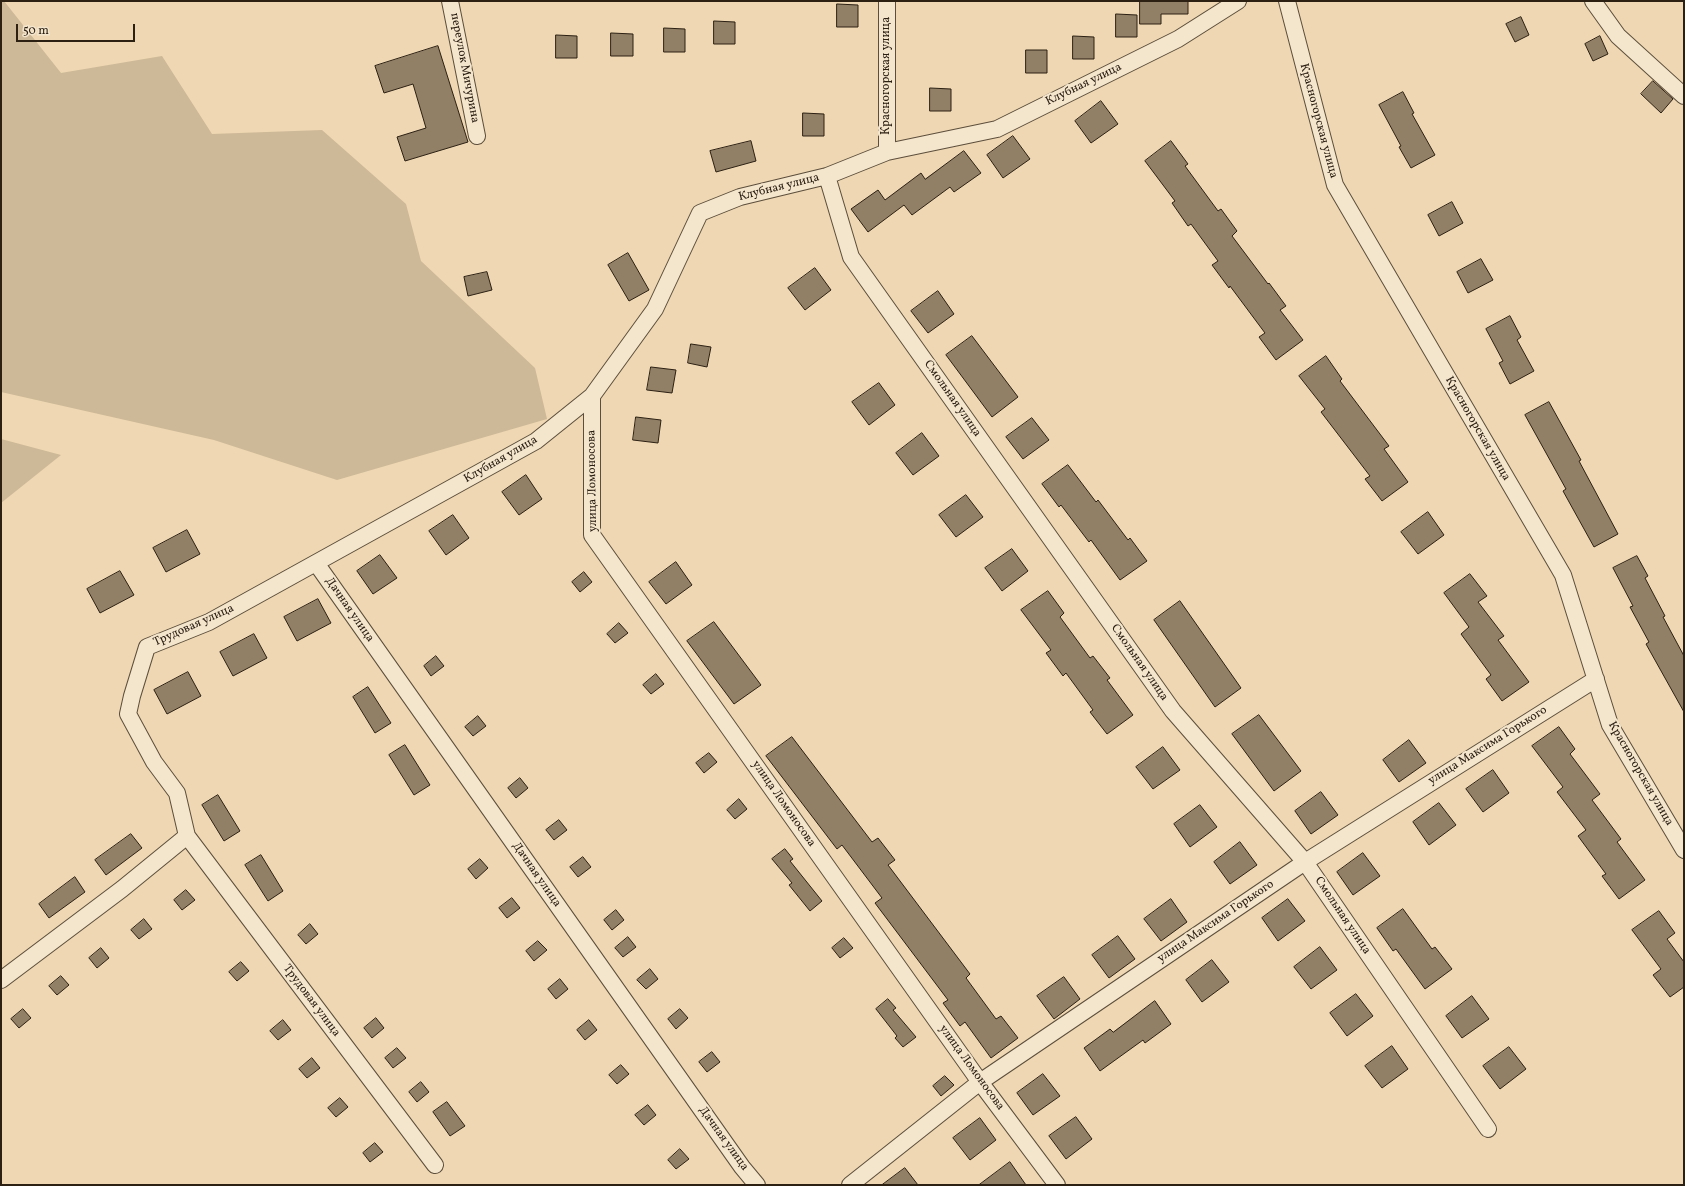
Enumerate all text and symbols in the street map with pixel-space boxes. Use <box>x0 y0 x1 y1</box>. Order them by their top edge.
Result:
street label: переулок Мичурина <box>446 12 482 124</box>
scale bar <box>18 16 137 42</box>
street label: Красногорская улица <box>880 17 894 135</box>
text: 50 m <box>23 23 49 39</box>
street label: Клубная улица <box>1044 60 1124 110</box>
street label: Красногорская улица <box>1296 62 1340 180</box>
street label: Клубная улица <box>737 171 821 205</box>
street label: Смольная улица <box>920 358 984 440</box>
street label: Красногорская улица <box>1441 374 1513 484</box>
street label: улица Ломоносова <box>585 430 601 532</box>
street label: Клубная улица <box>462 433 540 487</box>
street label: Дачная улица <box>321 575 377 645</box>
street label: Трудовая улица <box>151 602 237 650</box>
street label: Смольная улица <box>1107 622 1171 704</box>
street label: улица Максима Горького <box>1426 703 1550 789</box>
street label: Красногорская улица <box>1604 719 1676 829</box>
street label: улица Ломоносова <box>748 758 818 850</box>
street label: Дачная улица <box>508 840 564 910</box>
street label: Смольная улица <box>1311 875 1373 957</box>
street label: улица Максима Горького <box>1155 878 1277 966</box>
street label: Трудовая улица <box>279 962 343 1040</box>
street label: улица Ломоносова <box>935 1022 1007 1114</box>
street label: Дачная улица <box>695 1104 751 1174</box>

